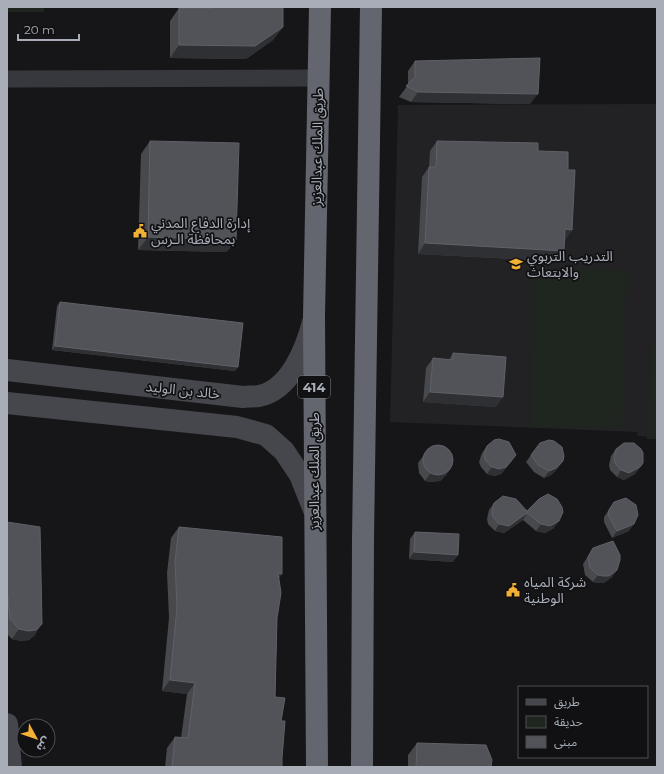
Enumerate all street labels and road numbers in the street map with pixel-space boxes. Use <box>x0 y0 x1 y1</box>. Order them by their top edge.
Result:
street label: طريق الملك عبدالعزيز <box>307 88 328 207</box>
road number: 414 <box>298 376 330 398</box>
street label: خالد بن الوليد <box>145 377 221 403</box>
street label: طريق الملك عبدالعزيز <box>305 412 324 531</box>

